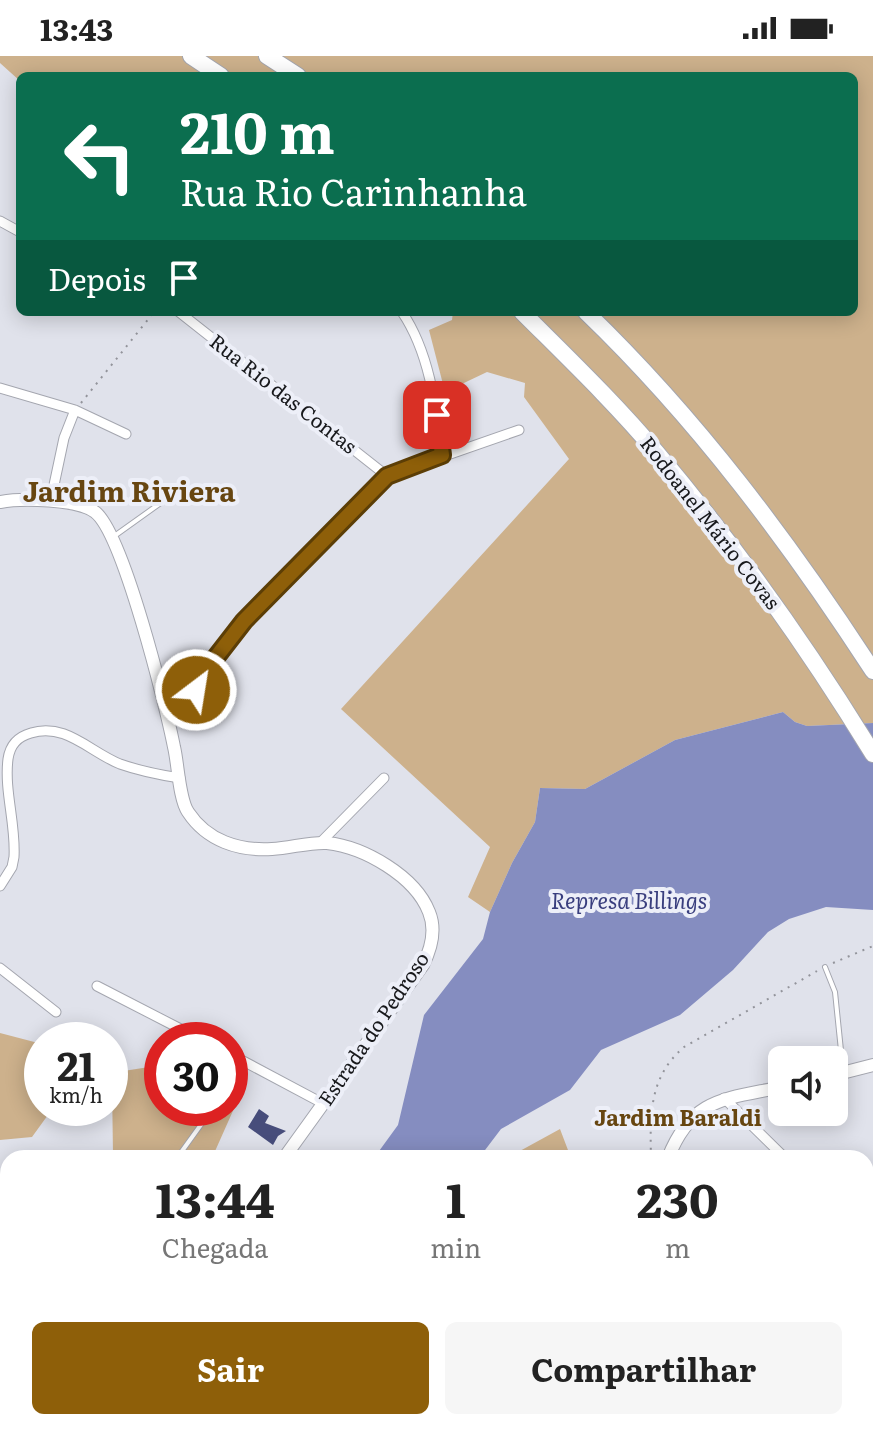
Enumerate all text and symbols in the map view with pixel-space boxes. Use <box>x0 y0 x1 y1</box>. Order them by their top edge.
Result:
text: 13:43 <box>40 6 113 50</box>
text: 210 m <box>180 88 335 171</box>
icon: left <box>48 104 152 208</box>
text: Rua Rio Carinhanha <box>180 164 527 217</box>
text: Depois <box>48 256 146 300</box>
icon: arrive <box>162 256 206 300</box>
street label: Rua Rio das Contas <box>204 325 364 459</box>
pin <box>403 381 471 449</box>
icon: arrive <box>415 393 459 437</box>
street label: Rodoanel Mário Covas <box>634 429 789 615</box>
district label: Jardim Riviera <box>23 469 236 511</box>
position arrow <box>154 648 238 732</box>
water label: Represa Billings <box>551 883 707 916</box>
street label: Estrada do Pedroso <box>310 945 435 1111</box>
speed limit sign: 30 <box>144 1022 248 1126</box>
text: 21 <box>57 1034 95 1093</box>
map controls <box>768 1046 848 1126</box>
button: sound <box>768 1046 848 1126</box>
text: km/h <box>49 1079 103 1109</box>
district label: Jardim Baraldi <box>594 1100 762 1133</box>
text: 13:44 <box>155 1162 275 1233</box>
text: 1 <box>446 1162 466 1233</box>
text: 230 <box>637 1162 719 1233</box>
text: Chegada <box>162 1227 268 1266</box>
text: min <box>430 1227 481 1266</box>
text: m <box>665 1227 690 1266</box>
button: Sair <box>32 1322 429 1414</box>
button: Compartilhar <box>445 1322 842 1414</box>

